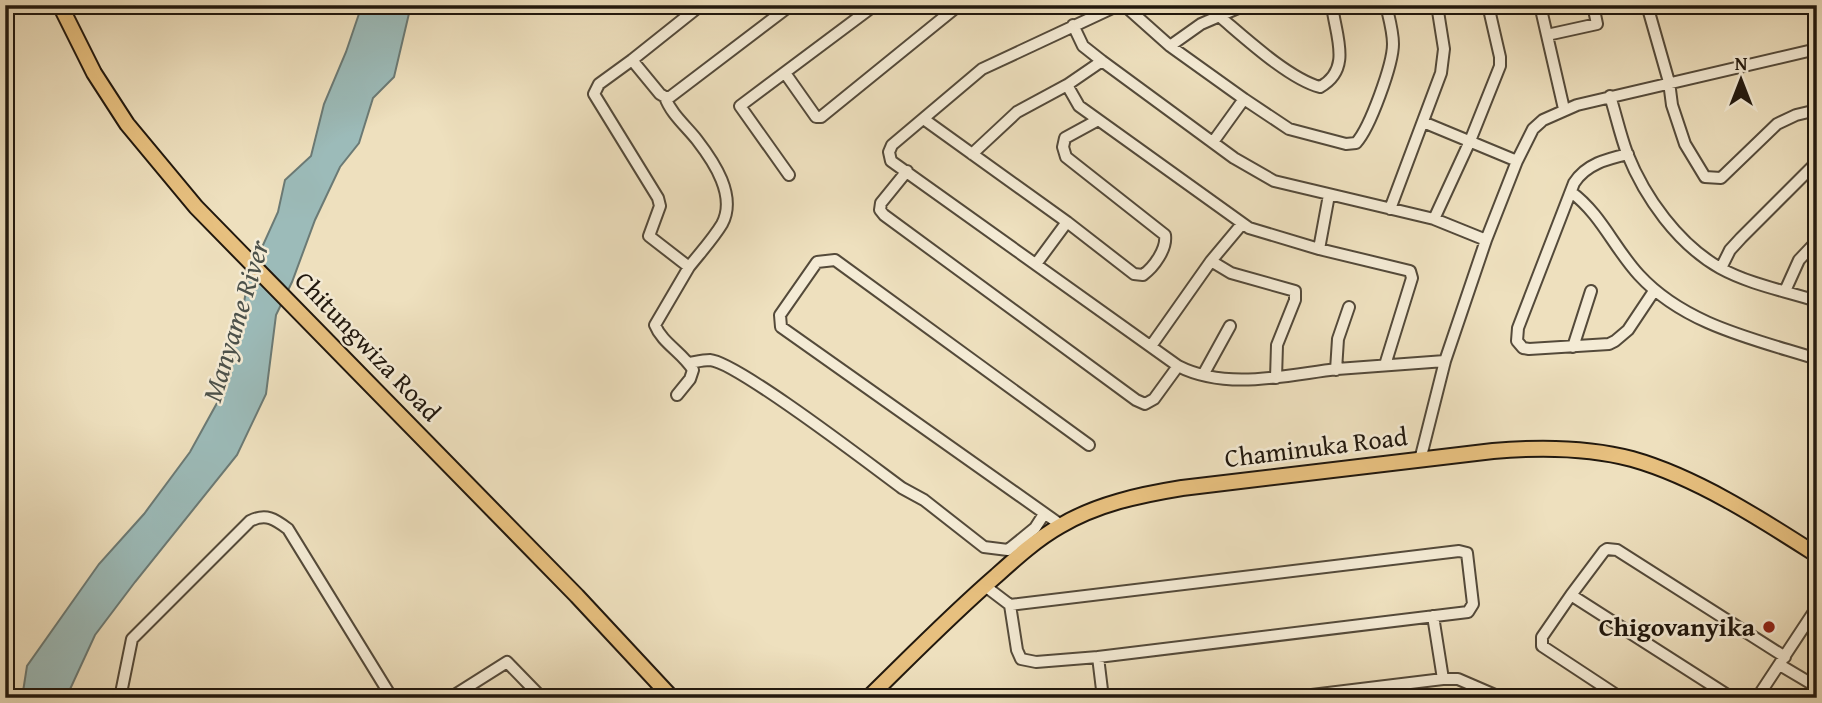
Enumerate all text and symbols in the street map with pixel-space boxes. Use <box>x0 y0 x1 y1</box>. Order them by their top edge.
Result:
north arrow <box>1706 46 1776 116</box>
text: N <box>1735 49 1748 77</box>
water label: Manyame River <box>190 233 279 407</box>
street label: Chitungwiza Road <box>286 261 451 430</box>
street label: Chaminuka Road <box>1222 416 1410 477</box>
place label: Chigovanyika <box>1599 607 1756 646</box>
marker: Chigovanyika <box>1761 619 1777 635</box>

